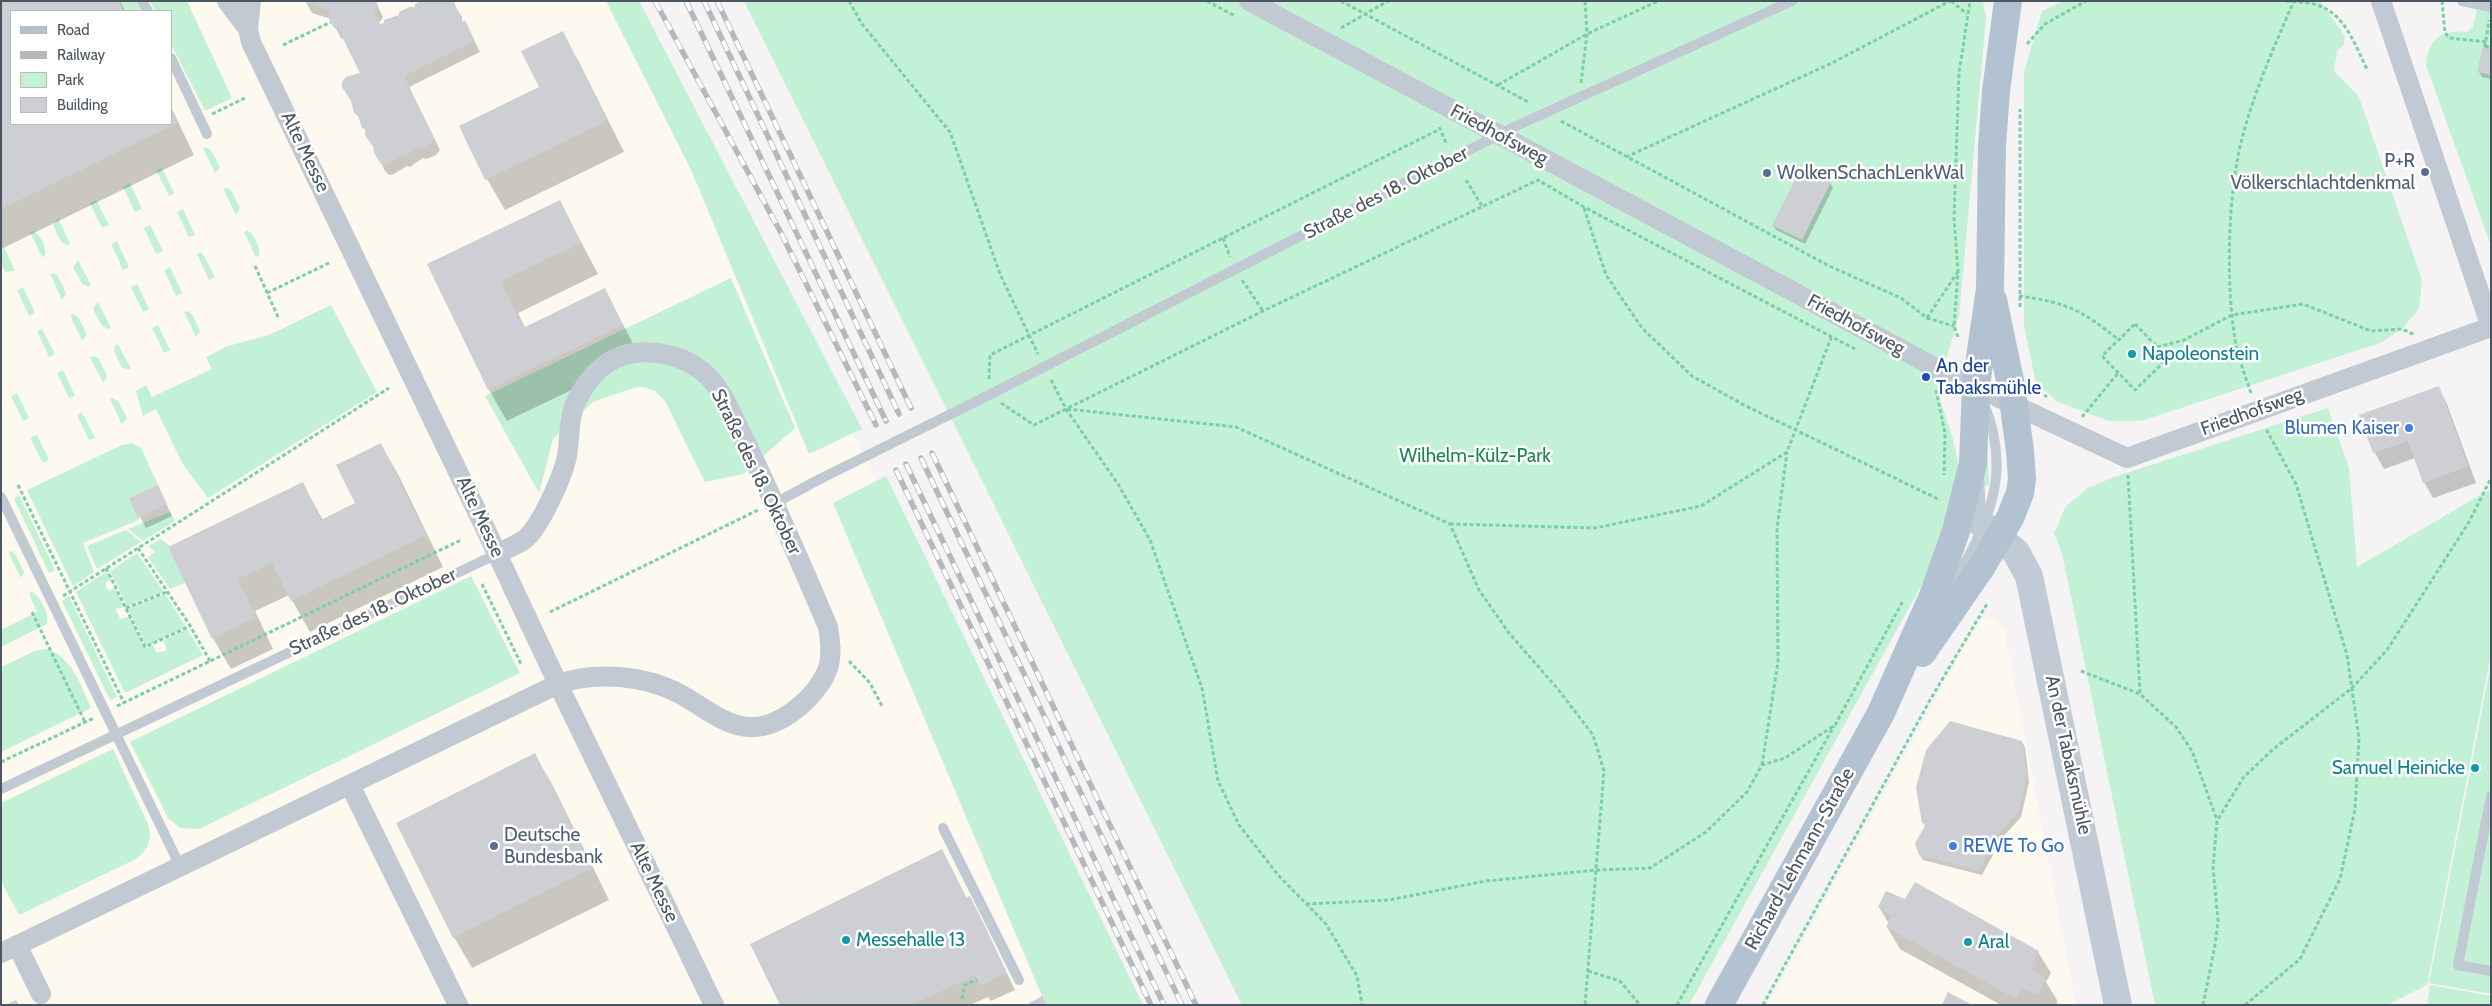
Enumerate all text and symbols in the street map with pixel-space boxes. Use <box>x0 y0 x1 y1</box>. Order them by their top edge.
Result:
legend <box>10 10 172 125</box>
text: Road <box>57 21 90 39</box>
text: Railway <box>57 46 105 64</box>
text: Park <box>57 71 84 89</box>
text: Building <box>57 96 108 114</box>
street label: Friedhofsweg <box>1446 100 1552 170</box>
street label: Alte Messe <box>276 108 334 196</box>
street label: Straße des 18. Oktober <box>1300 142 1472 244</box>
place label: P+R Völkerschlachtdenkmal <box>2231 150 2415 194</box>
place label: WolkenSchachLenkWal <box>1777 162 1964 184</box>
marker: P+R Völkerschlachtdenkmal <box>2419 166 2431 178</box>
marker: WolkenSchachLenkWal <box>1761 167 1773 179</box>
street label: Friedhofsweg <box>1803 290 1909 360</box>
place label: Napoleonstein <box>2142 343 2259 365</box>
marker: Napoleonstein <box>2126 348 2138 360</box>
place label: An der Tabaksmühle <box>1936 355 2041 399</box>
marker: An der Tabaksmühle <box>1920 371 1932 383</box>
street label: Friedhofsweg <box>2198 383 2306 441</box>
street label: Straße des 18. Oktober <box>706 385 806 559</box>
place label: Blumen Kaiser <box>2285 417 2399 439</box>
marker: Blumen Kaiser <box>2403 422 2415 434</box>
park label: Wilhelm-Külz-Park <box>1399 445 1551 467</box>
street label: Alte Messe <box>451 473 509 561</box>
street label: Straße des 18. Oktober <box>286 563 460 661</box>
street label: An der Tabaksmühle <box>2040 673 2096 837</box>
place label: Samuel Heinicke <box>2332 757 2465 779</box>
marker: Samuel Heinicke <box>2469 762 2481 774</box>
street label: Richard-Lehmann-Straße <box>1740 764 1860 954</box>
place label: Deutsche Bundesbank <box>504 824 603 868</box>
place label: REWE To Go <box>1963 835 2064 857</box>
street label: Alte Messe <box>625 838 683 926</box>
marker: Deutsche Bundesbank <box>488 840 500 852</box>
marker: REWE To Go <box>1947 840 1959 852</box>
place label: Messehalle 13 <box>856 929 965 951</box>
place label: Aral <box>1978 931 2009 953</box>
marker: Messehalle 13 <box>840 934 852 946</box>
marker: Aral <box>1962 936 1974 948</box>

